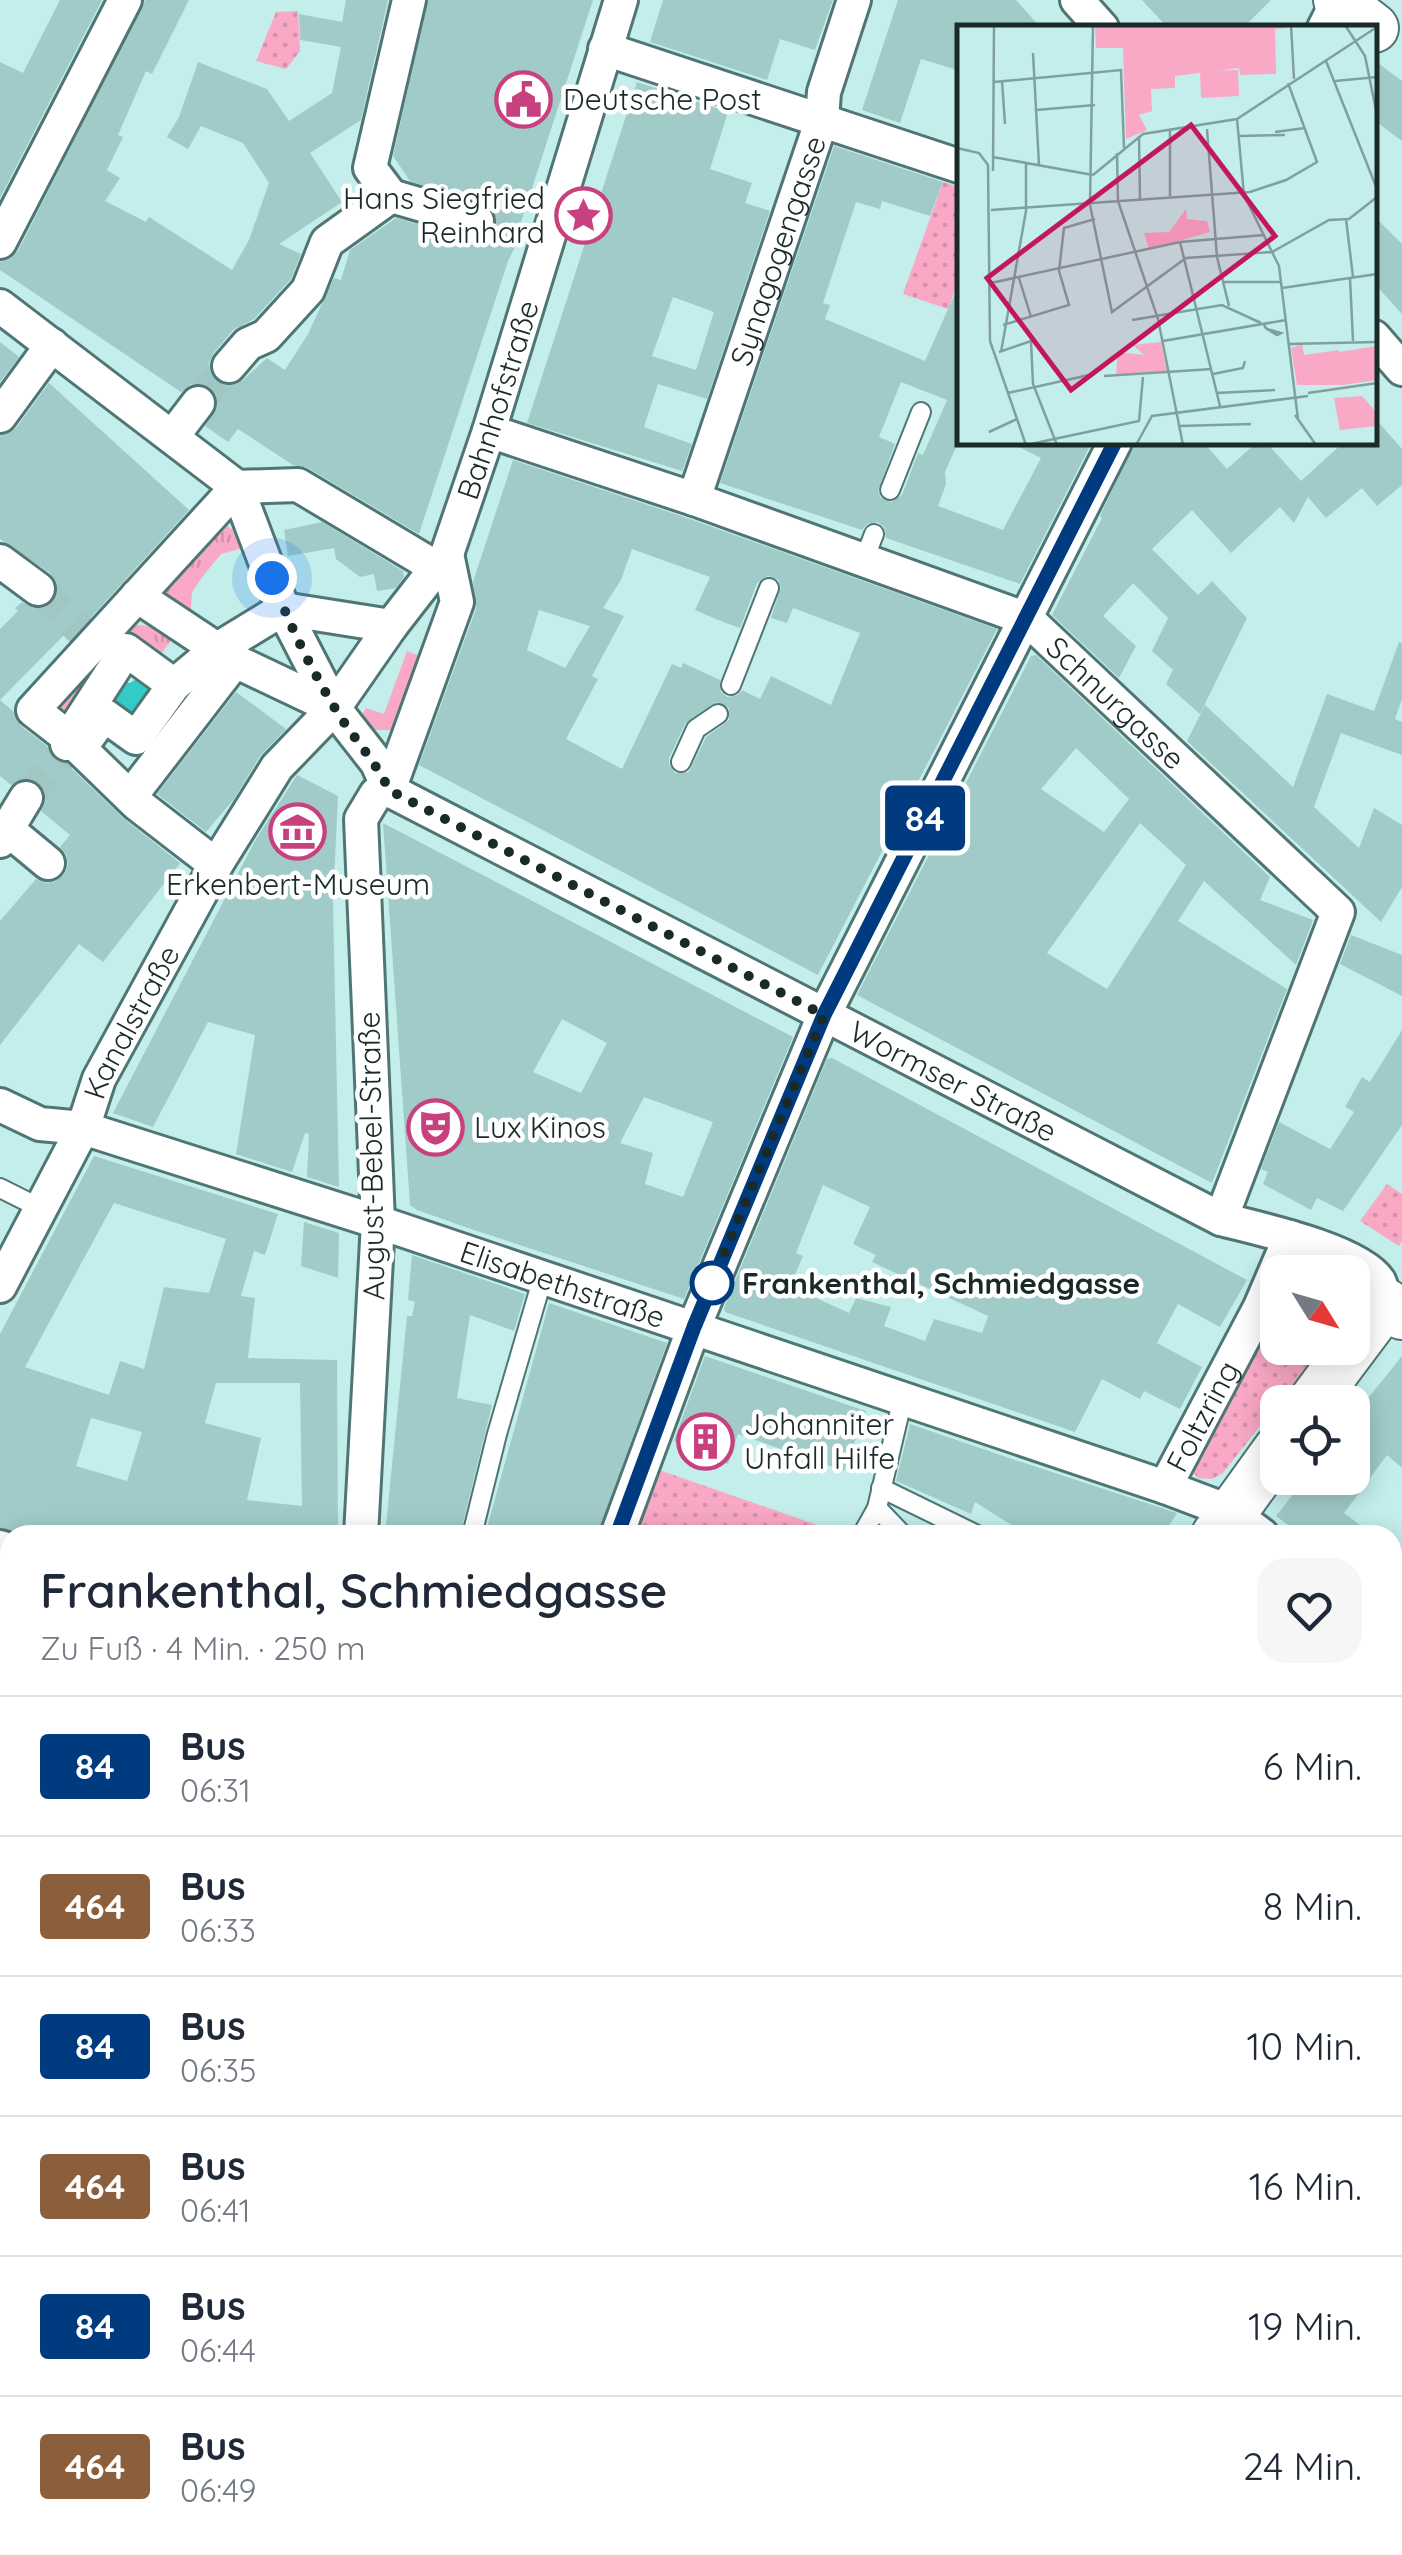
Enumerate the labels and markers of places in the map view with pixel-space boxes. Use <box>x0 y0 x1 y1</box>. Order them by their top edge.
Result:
public building icon: Deutsche Post <box>494 69 554 129</box>
place label: Deutsche Post <box>563 80 761 118</box>
place label: Hans Siegfried Reinhard <box>343 179 545 251</box>
place icon: Hans Siegfried Reinhard <box>554 185 614 245</box>
museum icon: Erkenbert-Museum <box>268 802 328 862</box>
place label: Erkenbert-Museum <box>166 865 430 903</box>
theatre icon: Lux Kinos <box>405 1097 465 1157</box>
place label: Lux Kinos <box>474 1108 606 1146</box>
marker: Frankenthal, Schmiedgasse <box>691 1262 733 1304</box>
place label: Frankenthal, Schmiedgasse <box>742 1264 1140 1302</box>
place label: Johanniter Unfall Hilfe <box>744 1405 895 1477</box>
building icon: Johanniter Unfall Hilfe <box>675 1411 735 1471</box>

